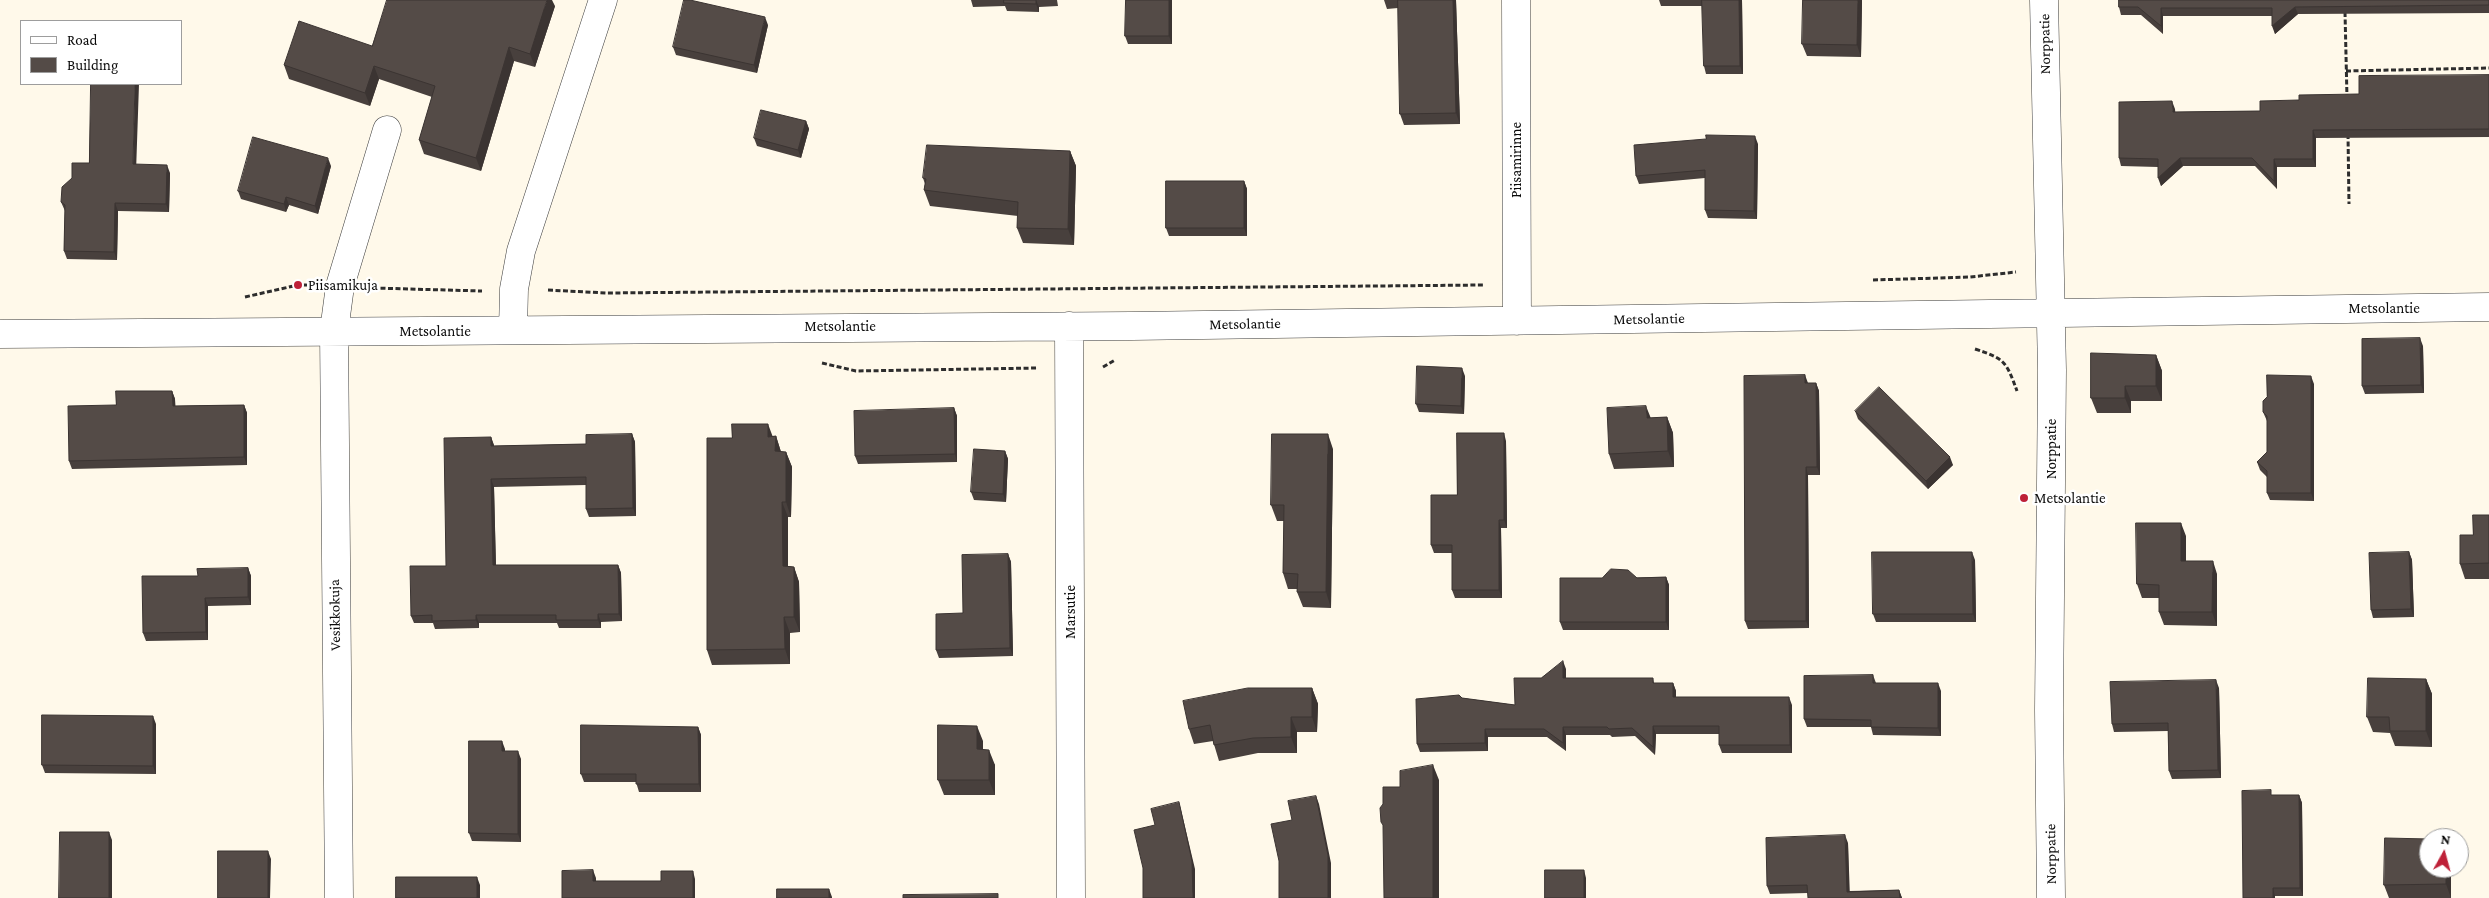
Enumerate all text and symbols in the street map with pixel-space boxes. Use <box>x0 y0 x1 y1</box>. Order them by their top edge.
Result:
street label: Norppatie <box>2035 13 2055 75</box>
legend <box>20 20 182 85</box>
text: Road <box>67 32 97 48</box>
text: Building <box>67 57 118 73</box>
street label: Piisamirinne <box>1507 122 1525 198</box>
place label: Piisamikuja <box>308 276 378 294</box>
marker: Piisamikuja <box>292 279 304 291</box>
street label: Metsolantie <box>2348 299 2420 317</box>
street label: Metsolantie <box>1613 309 1685 329</box>
street label: Metsolantie <box>1209 314 1281 334</box>
street label: Metsolantie <box>804 317 876 335</box>
street label: Metsolantie <box>399 322 471 340</box>
street label: Norppatie <box>2042 419 2060 479</box>
place label: Metsolantie <box>2034 489 2106 507</box>
marker: Metsolantie <box>2018 492 2030 504</box>
street label: Vesikkokuja <box>325 579 345 651</box>
street label: Marsutie <box>1061 585 1079 639</box>
street label: Norppatie <box>2041 823 2061 885</box>
north arrow <box>2419 828 2469 878</box>
text: N <box>2440 831 2451 848</box>

